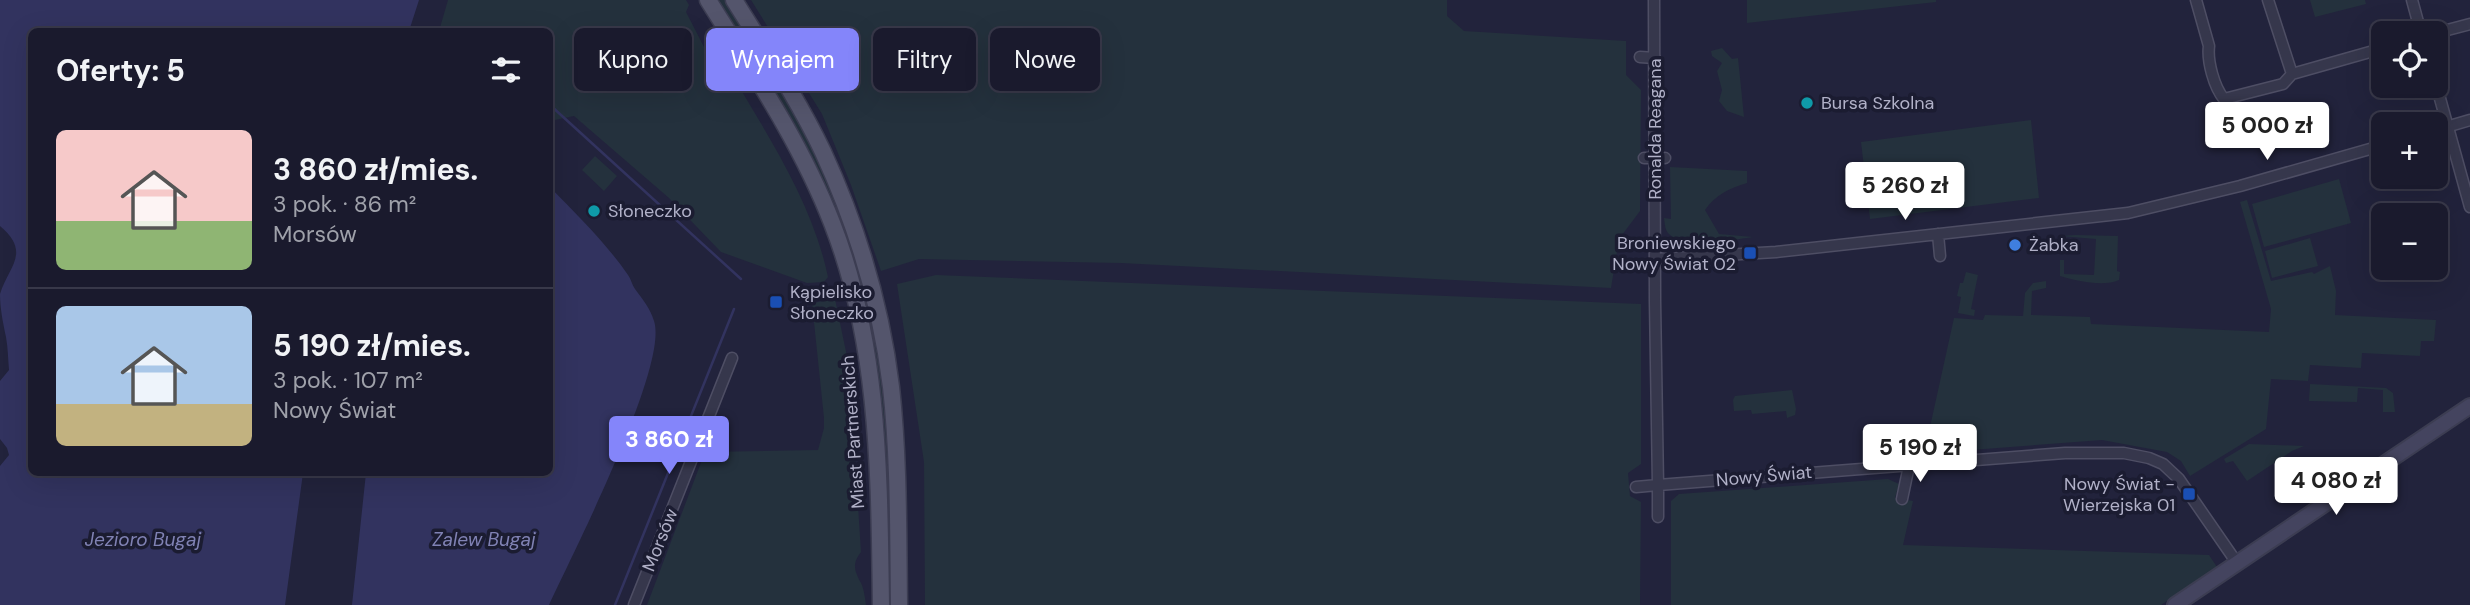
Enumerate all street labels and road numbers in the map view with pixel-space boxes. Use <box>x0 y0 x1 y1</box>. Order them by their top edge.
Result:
street label: Ronalda Reagana <box>1643 59 1667 199</box>
street label: Miast Partnerskich <box>836 355 870 509</box>
street label: Nowy Świat <box>1715 460 1813 492</box>
street label: Morsów <box>637 505 684 575</box>

